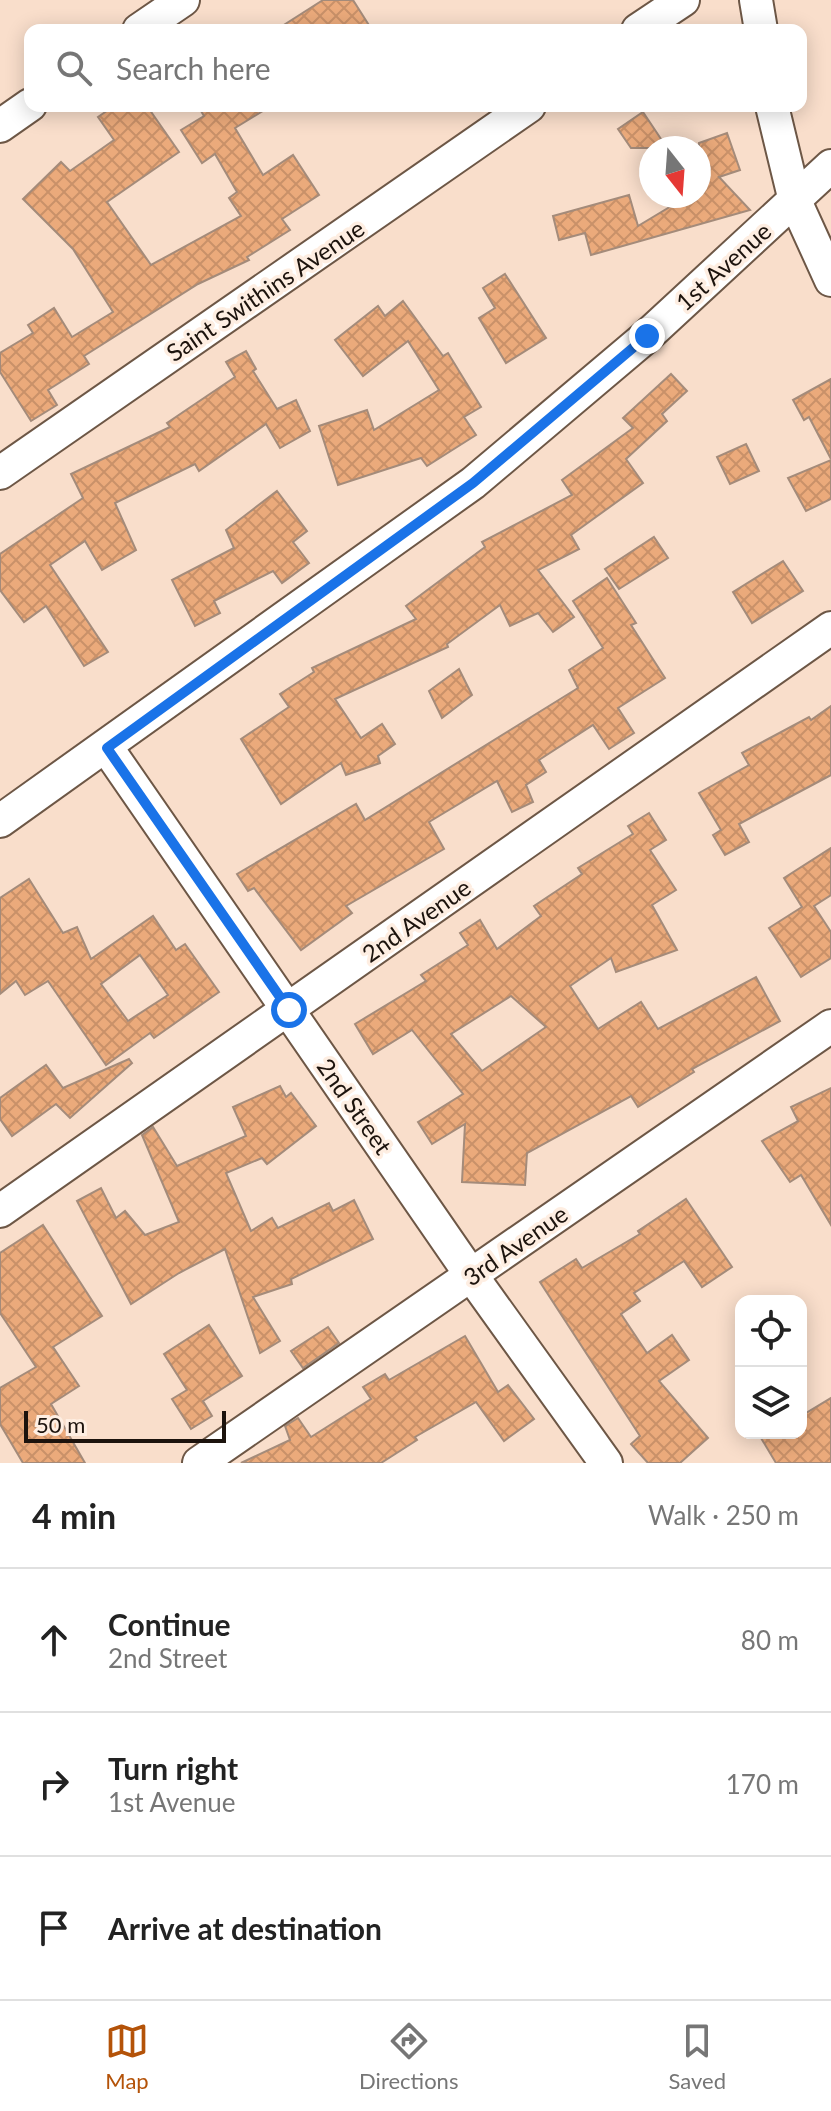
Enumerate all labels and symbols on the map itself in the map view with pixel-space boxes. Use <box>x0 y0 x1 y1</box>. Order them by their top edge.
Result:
north arrow <box>639 136 711 208</box>
street label: Saint Swithins Avenue <box>161 213 369 367</box>
street label: 1st Avenue <box>670 216 776 316</box>
route end <box>629 318 665 354</box>
street label: 2nd Avenue <box>356 872 476 968</box>
route start <box>271 992 307 1028</box>
street label: 2nd Street <box>312 1053 399 1160</box>
street label: 3rd Avenue <box>457 1199 573 1291</box>
scale bar <box>24 1407 226 1443</box>

